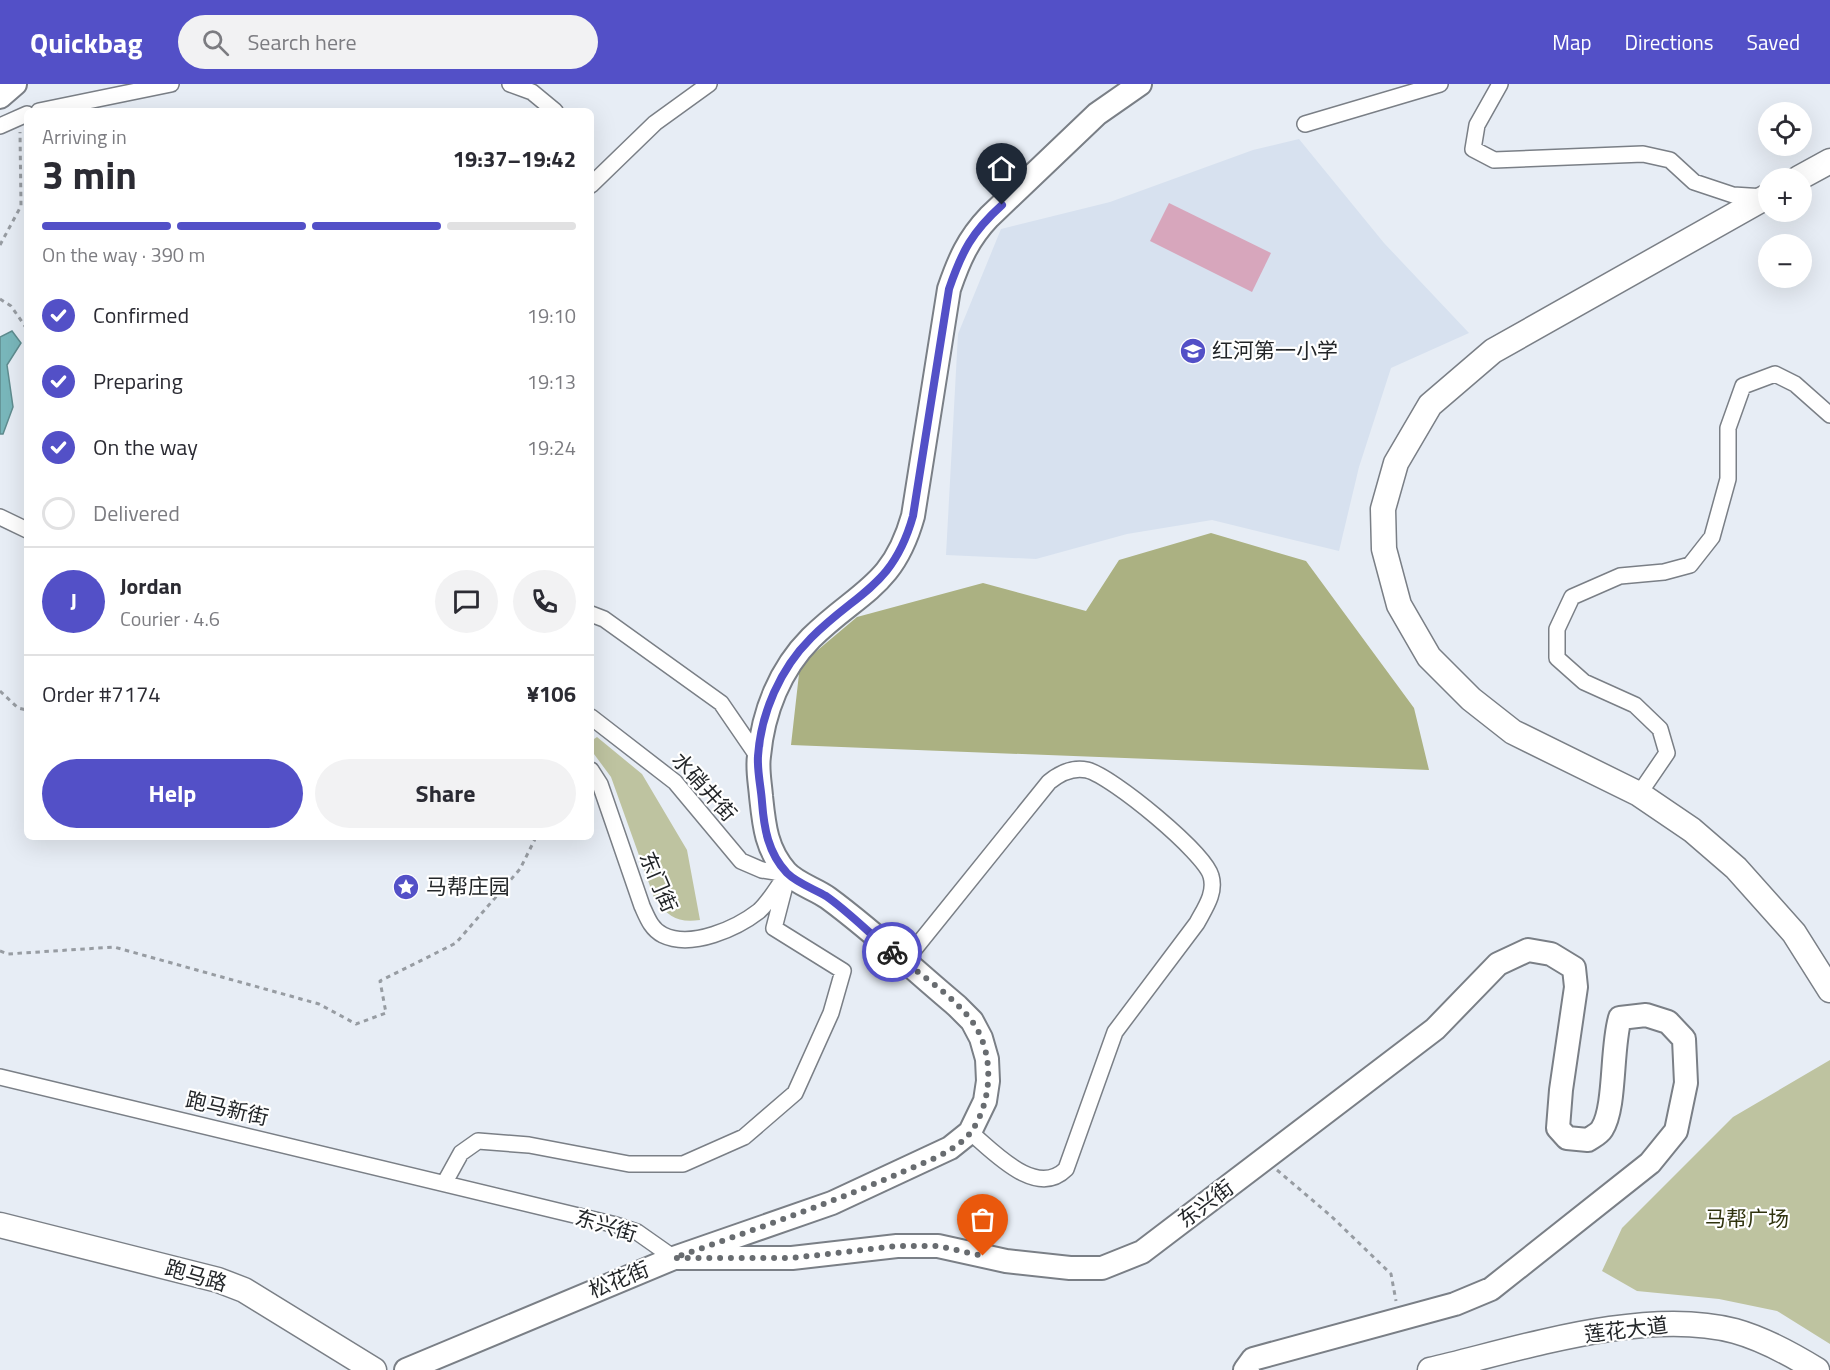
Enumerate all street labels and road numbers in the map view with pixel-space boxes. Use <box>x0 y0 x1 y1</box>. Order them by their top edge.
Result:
street label: 水硝井街 <box>665 744 745 828</box>
street label: 东门街 <box>632 846 686 917</box>
street label: 跑马新街 <box>183 1083 272 1133</box>
street label: 东兴街 <box>1171 1171 1240 1235</box>
street label: 东兴街 <box>571 1201 641 1250</box>
street label: 跑马路 <box>162 1251 231 1299</box>
street label: 松花街 <box>583 1252 654 1306</box>
street label: 莲花大道 <box>1582 1308 1670 1350</box>

